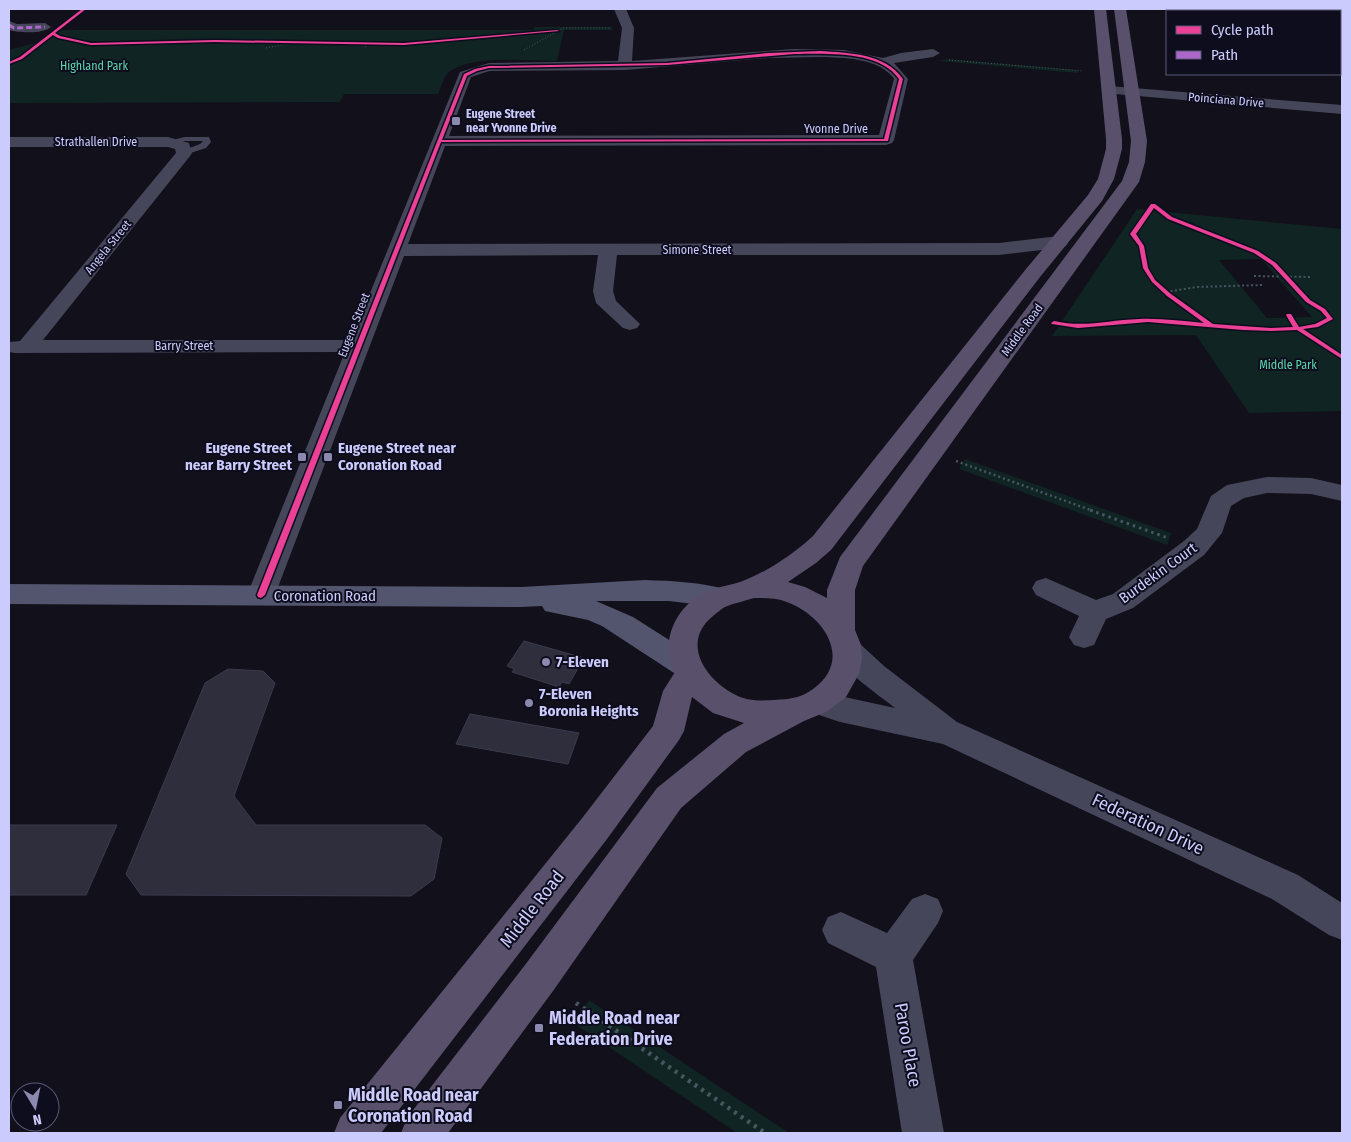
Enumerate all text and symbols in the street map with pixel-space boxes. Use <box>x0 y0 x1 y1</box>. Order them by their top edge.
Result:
legend <box>1166 10 1341 75</box>
text: Cycle path <box>1211 21 1274 39</box>
text: Path <box>1211 46 1238 64</box>
park label: Highland Park <box>60 59 128 73</box>
street label: Poinciana Drive <box>1188 90 1265 110</box>
place label: Eugene Street near Yvonne Drive <box>466 107 556 135</box>
marker: Eugene Street near Yvonne Drive <box>450 115 462 127</box>
street label: Yvonne Drive <box>804 122 868 136</box>
street label: Strathallen Drive <box>55 135 137 149</box>
street label: Angela Street <box>82 217 134 277</box>
street label: Simone Street <box>662 243 732 257</box>
street label: Eugene Street <box>335 291 373 359</box>
street label: Middle Road <box>998 301 1046 359</box>
street label: Barry Street <box>155 339 213 353</box>
park label: Middle Park <box>1259 358 1317 372</box>
place label: Eugene Street near Barry Street <box>185 439 293 474</box>
place label: Eugene Street near Coronation Road <box>338 439 457 474</box>
marker: Eugene Street near Barry Street <box>296 451 308 463</box>
marker: Eugene Street near Coronation Road <box>322 451 334 463</box>
street label: Burdekin Court <box>1116 539 1200 607</box>
street label: Coronation Road <box>274 587 376 605</box>
place label: 7-Eleven <box>556 653 609 671</box>
marker: 7-Eleven <box>540 656 552 668</box>
place label: 7-Eleven Boronia Heights <box>539 685 639 720</box>
marker: 7-Eleven Boronia Heights <box>523 697 535 709</box>
street label: Federation Drive <box>1089 788 1208 860</box>
street label: Middle Road <box>495 866 569 952</box>
street label: Paroo Place <box>890 1001 926 1089</box>
place label: Middle Road near Federation Drive <box>549 1007 680 1050</box>
marker: Middle Road near Federation Drive <box>533 1022 545 1034</box>
north arrow <box>10 1082 60 1132</box>
place label: Middle Road near Coronation Road <box>348 1084 479 1127</box>
marker: Middle Road near Coronation Road <box>332 1099 344 1111</box>
text: N <box>32 1110 43 1128</box>

